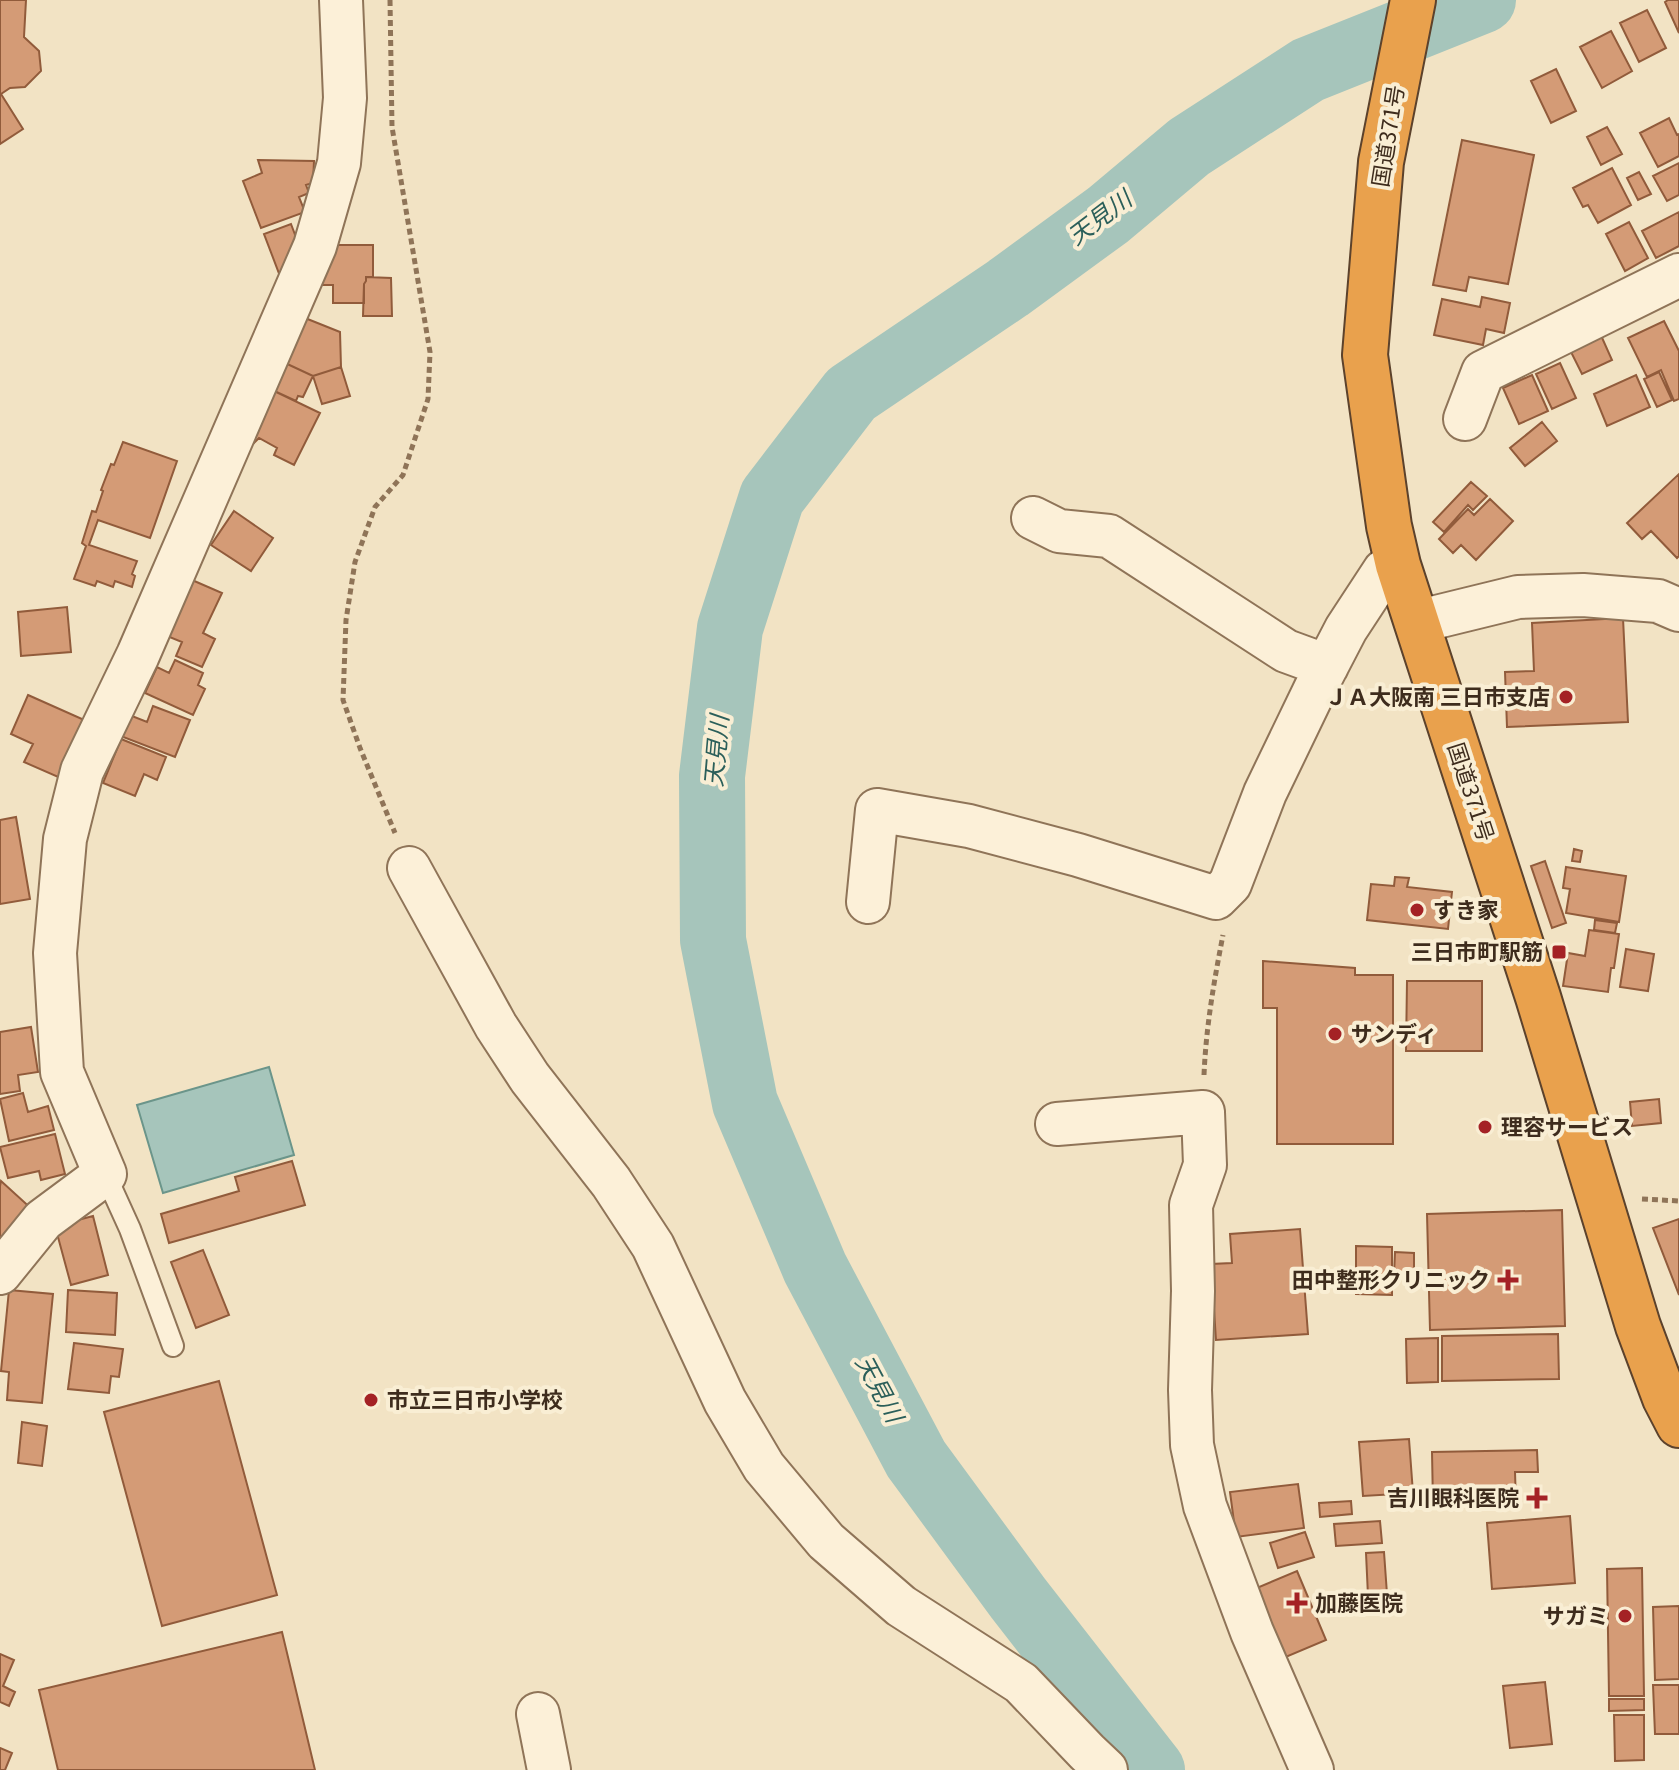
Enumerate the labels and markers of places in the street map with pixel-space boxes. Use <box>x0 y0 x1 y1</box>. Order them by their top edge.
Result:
place label: ＪＡ大阪南 三日市支店 <box>1325 679 1550 711</box>
marker: ＪＡ大阪南 三日市支店 <box>1557 688 1575 706</box>
place label: すき家 <box>1433 892 1499 924</box>
marker: すき家 <box>1408 901 1426 919</box>
place label: 三日市町駅筋 <box>1411 934 1543 966</box>
marker: 三日市町駅筋 <box>1550 943 1568 961</box>
place label: サンディ <box>1351 1016 1437 1048</box>
marker: サンディ <box>1326 1025 1344 1043</box>
place label: 理容サービス <box>1501 1109 1633 1141</box>
marker: 理容サービス <box>1476 1118 1494 1136</box>
place label: 田中整形クリニック <box>1292 1262 1490 1294</box>
marker: 田中整形クリニック <box>1497 1269 1519 1291</box>
place label: 市立三日市小学校 <box>387 1382 563 1414</box>
marker: 市立三日市小学校 <box>362 1391 380 1409</box>
place label: 吉川眼科医院 <box>1387 1480 1519 1512</box>
marker: 吉川眼科医院 <box>1526 1487 1548 1509</box>
place label: 加藤医院 <box>1315 1585 1403 1617</box>
marker: 加藤医院 <box>1286 1592 1308 1614</box>
place label: サガミ <box>1543 1598 1609 1630</box>
marker: サガミ <box>1616 1607 1634 1625</box>

